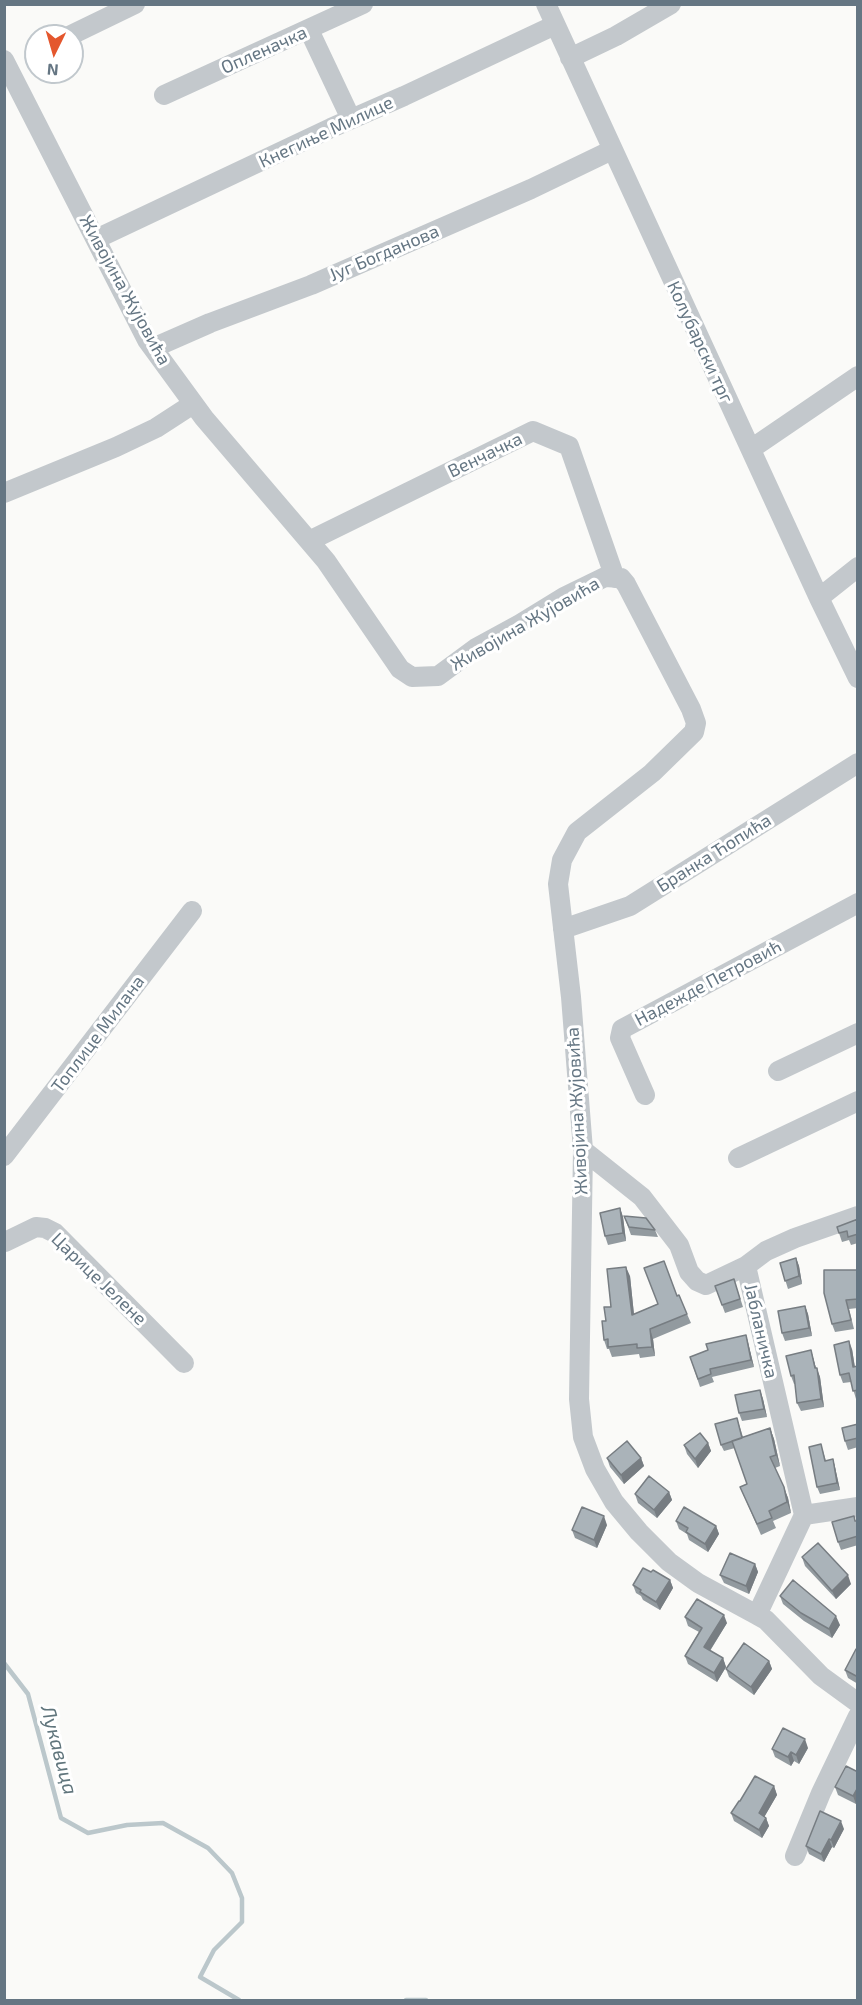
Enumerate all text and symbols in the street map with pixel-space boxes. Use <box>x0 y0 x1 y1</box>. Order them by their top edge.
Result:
street label: Опленачка <box>218 21 310 79</box>
north arrow <box>24 24 84 84</box>
text: N <box>46 60 59 80</box>
street label: Кнегиње Милице <box>255 91 397 173</box>
street label: Живојина Жујовића <box>75 211 175 369</box>
street label: Југ Богданова <box>326 220 442 286</box>
street label: Колубарски трг <box>662 278 738 406</box>
street label: Венчачка <box>444 428 526 482</box>
street label: Живојина Жујовића <box>447 573 603 675</box>
street label: Бранка Ћопића <box>653 809 775 897</box>
street label: Надежде Петровић <box>631 935 785 1031</box>
street label: Топлице Милана <box>47 971 149 1097</box>
street label: Живојина Жујовића <box>562 1026 592 1196</box>
street label: Царице Јелене <box>47 1228 151 1330</box>
street label: Јабланичка <box>740 1281 782 1381</box>
water label: Лукавица <box>36 1703 82 1797</box>

